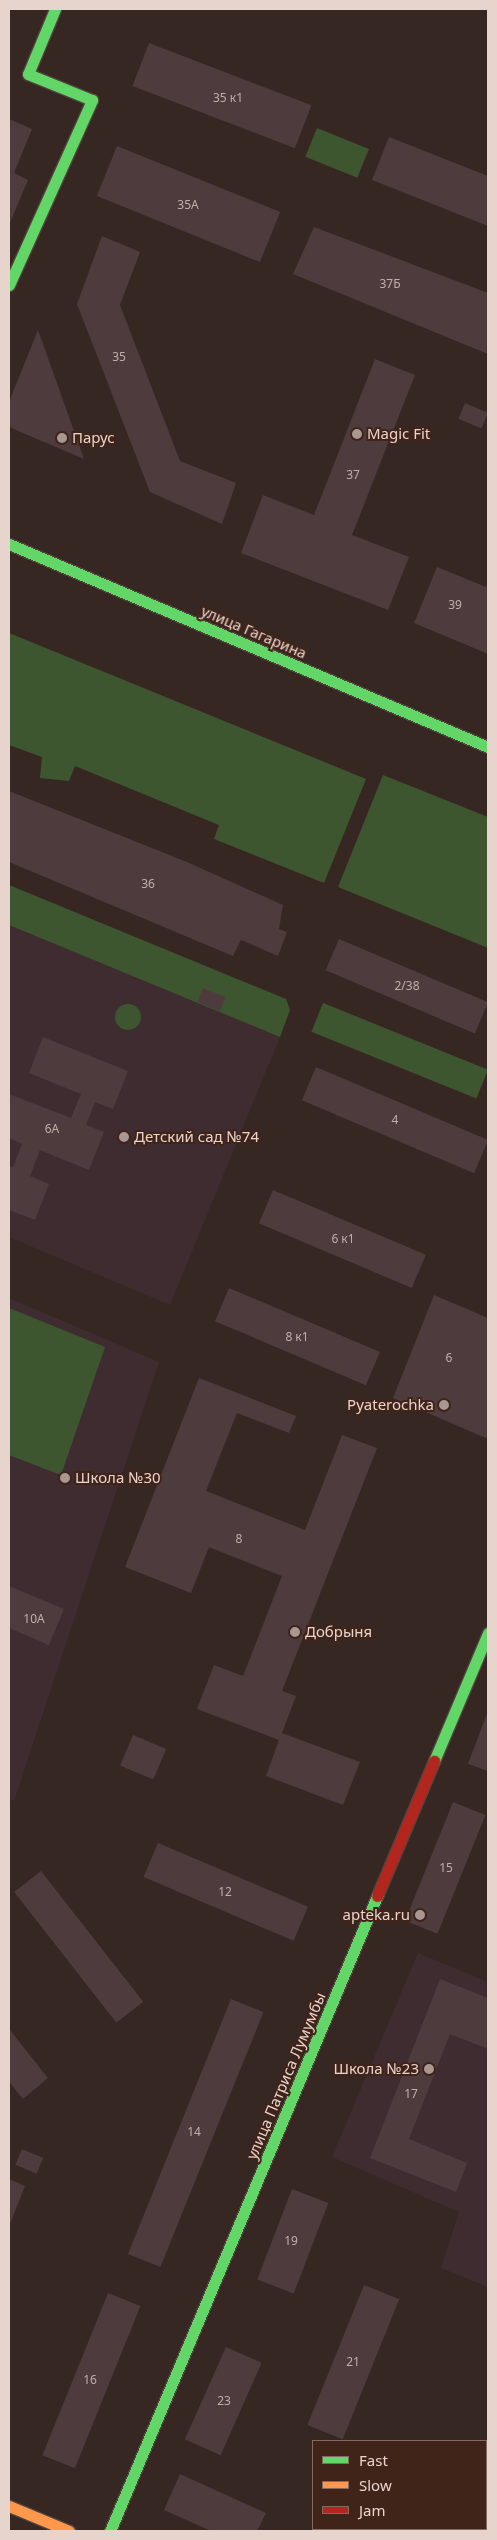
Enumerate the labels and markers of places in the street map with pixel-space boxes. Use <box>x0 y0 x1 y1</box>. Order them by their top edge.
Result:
place label: Magic Fit <box>367 425 430 443</box>
marker: Magic Fit <box>351 428 363 440</box>
place label: Парус <box>72 429 115 447</box>
marker: Парус <box>56 432 68 444</box>
place label: Детский сад №74 <box>134 1128 259 1146</box>
marker: Детский сад №74 <box>118 1131 130 1143</box>
place label: Pyaterochka <box>347 1396 434 1414</box>
marker: Pyaterochka <box>438 1399 450 1411</box>
place label: Школа №30 <box>75 1469 161 1487</box>
marker: Школа №30 <box>59 1472 71 1484</box>
place label: Добрыня <box>305 1623 372 1641</box>
marker: Добрыня <box>289 1626 301 1638</box>
place label: apteka.ru <box>343 1906 410 1924</box>
marker: apteka.ru <box>414 1909 426 1921</box>
place label: Школа №23 <box>333 2060 419 2078</box>
marker: Школа №23 <box>423 2063 435 2075</box>

